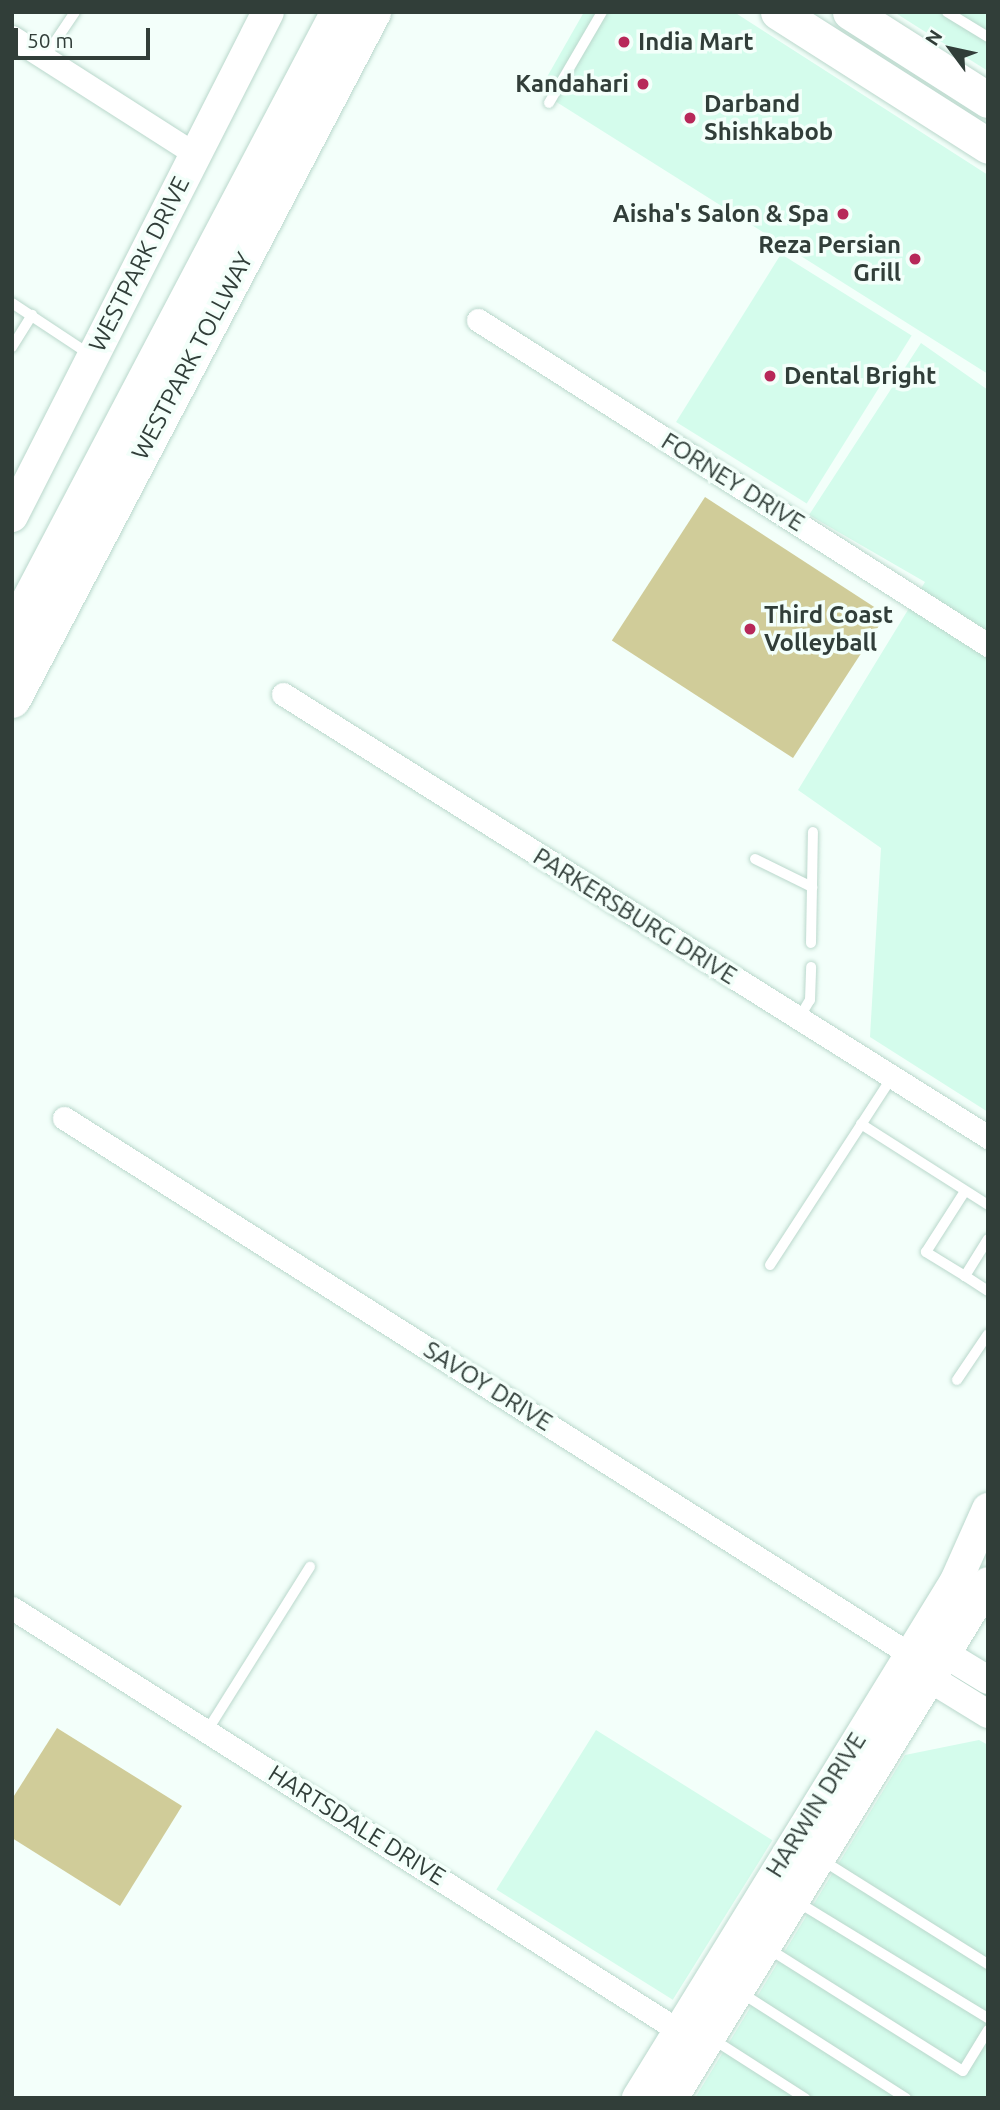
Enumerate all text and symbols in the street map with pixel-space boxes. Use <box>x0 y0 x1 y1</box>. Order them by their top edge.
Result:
scale bar <box>18 14 154 58</box>
north arrow <box>916 14 986 84</box>
text: N <box>920 26 946 50</box>
text: 50 m <box>27 28 74 52</box>
place label: India Mart <box>638 28 754 56</box>
marker: India Mart <box>616 34 632 50</box>
place label: Kandahari <box>515 70 629 98</box>
marker: Kandahari <box>635 76 651 92</box>
place label: Darband Shishkabob <box>704 90 833 146</box>
marker: Darband Shishkabob <box>682 110 698 126</box>
street label: WESTPARK DRIVE <box>83 172 195 356</box>
place label: Aisha's Salon & Spa <box>613 200 829 228</box>
marker: Aisha's Salon & Spa <box>835 206 851 222</box>
place label: Reza Persian Grill <box>758 231 901 287</box>
street label: WESTPARK TOLLWAY <box>125 248 259 464</box>
marker: Reza Persian Grill <box>907 251 923 267</box>
place label: Dental Bright <box>784 362 936 390</box>
marker: Dental Bright <box>762 368 778 384</box>
street label: FORNEY DRIVE <box>656 427 810 537</box>
place label: Third Coast Volleyball <box>764 601 893 657</box>
marker: Third Coast Volleyball <box>742 621 758 637</box>
street label: PARKERSBURG DRIVE <box>528 842 742 990</box>
street label: SAVOY DRIVE <box>418 1335 558 1437</box>
street label: HARWIN DRIVE <box>760 1727 872 1883</box>
street label: HARTSDALE DRIVE <box>263 1759 451 1891</box>

